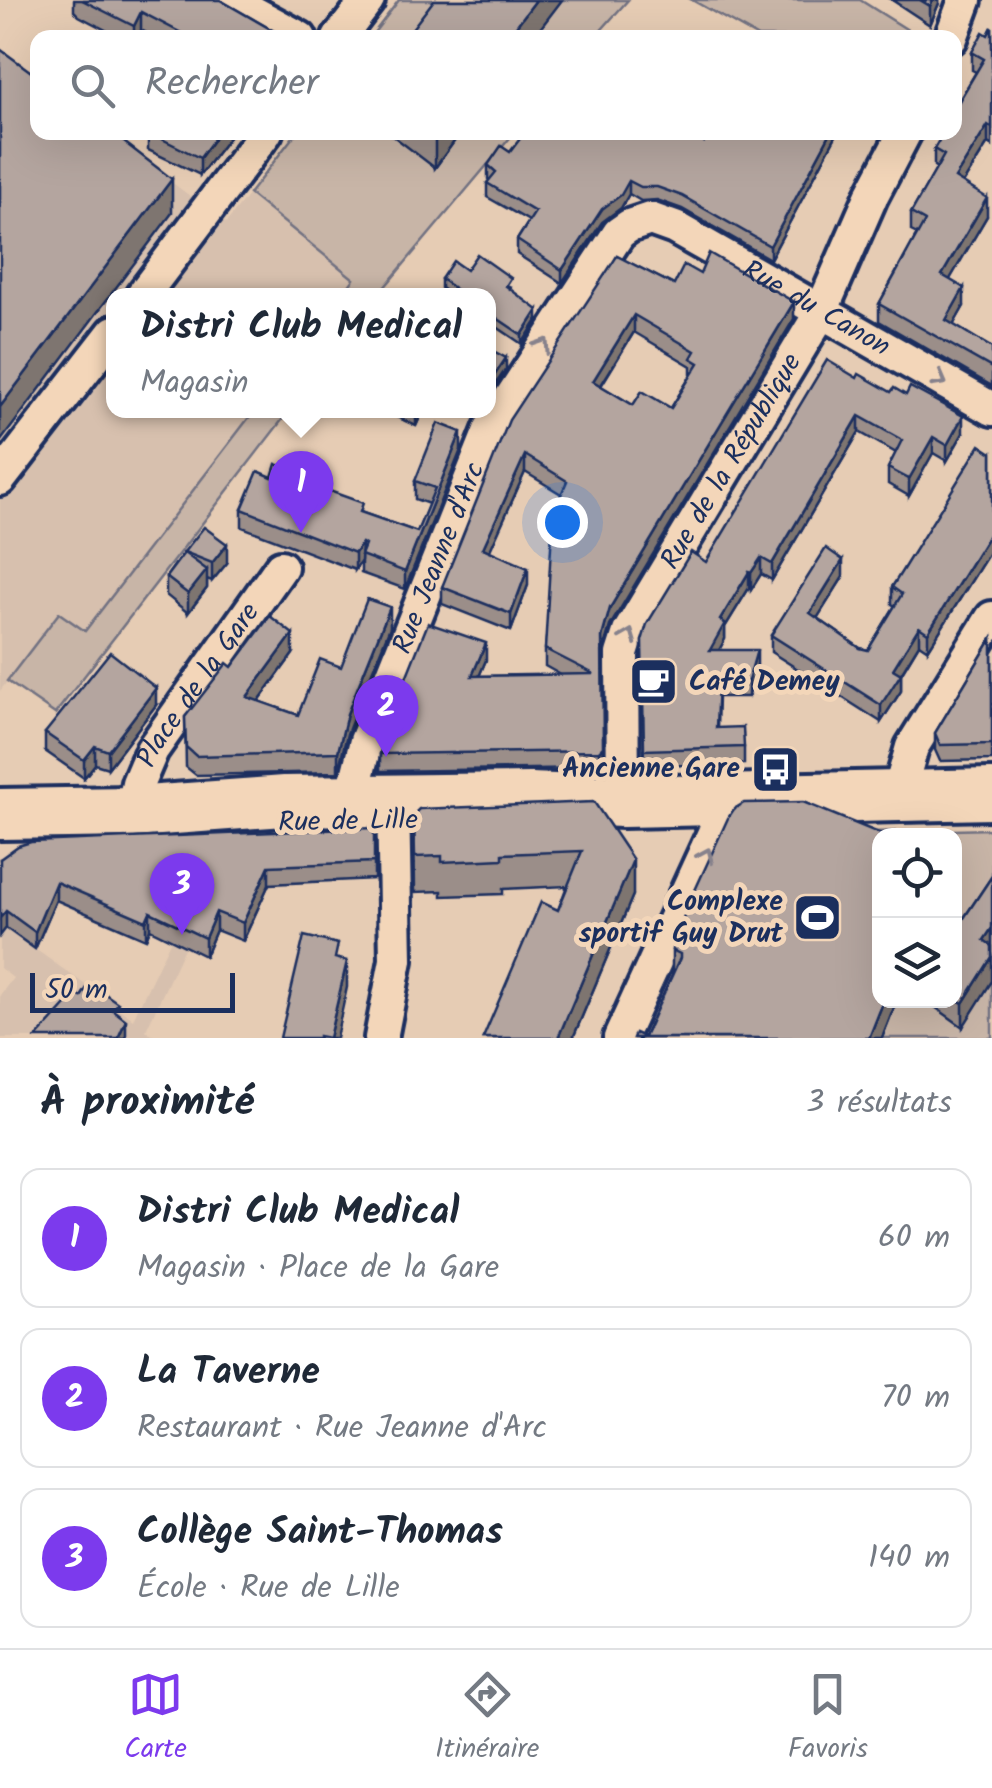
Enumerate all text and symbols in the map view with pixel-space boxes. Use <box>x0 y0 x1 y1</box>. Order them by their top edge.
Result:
search box <box>30 30 962 140</box>
text: Rechercher <box>145 55 318 115</box>
icon: search <box>65 58 120 113</box>
street label: Rue du Canon <box>733 248 899 369</box>
popup <box>106 288 496 418</box>
text: Distri Club Medical <box>140 298 462 358</box>
one-way arrow <box>531 338 550 356</box>
street label: Rue de la République <box>649 344 814 578</box>
text: Magasin <box>140 358 249 409</box>
one-way arrow <box>929 368 947 388</box>
pin: 1 <box>268 450 334 533</box>
street label: Rue Jeanne d'Arc <box>380 456 498 661</box>
your location <box>537 497 588 548</box>
street label: Place de la Gare <box>125 593 272 774</box>
one-way arrow <box>618 628 638 646</box>
cafe icon: Café Demey <box>628 656 680 708</box>
place label: Café Demey <box>689 660 840 705</box>
pin: 2 <box>354 674 418 757</box>
bus stop icon: Ancienne Gare <box>749 743 801 795</box>
place label: Ancienne Gare <box>562 747 740 792</box>
street label: Rue de Lille <box>278 798 419 846</box>
map controls <box>872 828 962 1008</box>
button: locate <box>872 828 962 918</box>
one-way arrow <box>694 847 714 865</box>
pin: 3 <box>150 852 214 935</box>
place label: Complexe sportif Guy Drut <box>578 880 783 957</box>
sports icon: Complexe sportif Guy Drut <box>792 892 844 944</box>
button: layers <box>872 918 962 1008</box>
scale bar <box>30 968 235 1013</box>
text: 50 m <box>45 968 108 1013</box>
text: À proximité <box>40 1070 254 1137</box>
text: 3 résultats <box>806 1078 952 1129</box>
text: Distri Club Medical <box>137 1183 459 1243</box>
text: 1 <box>70 1213 79 1264</box>
text: 60 m <box>878 1213 950 1264</box>
text: Magasin · Place de la Gare <box>137 1243 499 1294</box>
text: La Taverne <box>137 1343 320 1403</box>
text: 2 <box>65 1373 84 1424</box>
text: 70 m <box>881 1373 950 1424</box>
text: Restaurant · Rue Jeanne d'Arc <box>137 1403 547 1454</box>
text: Collège Saint-Thomas <box>137 1503 503 1563</box>
text: 3 <box>66 1533 83 1584</box>
text: 140 m <box>868 1533 950 1584</box>
text: École · Rue de Lille <box>137 1563 400 1614</box>
tab: Carte <box>124 1667 187 1772</box>
tab: Itinéraire <box>435 1667 539 1772</box>
tab: Favoris <box>788 1667 868 1772</box>

